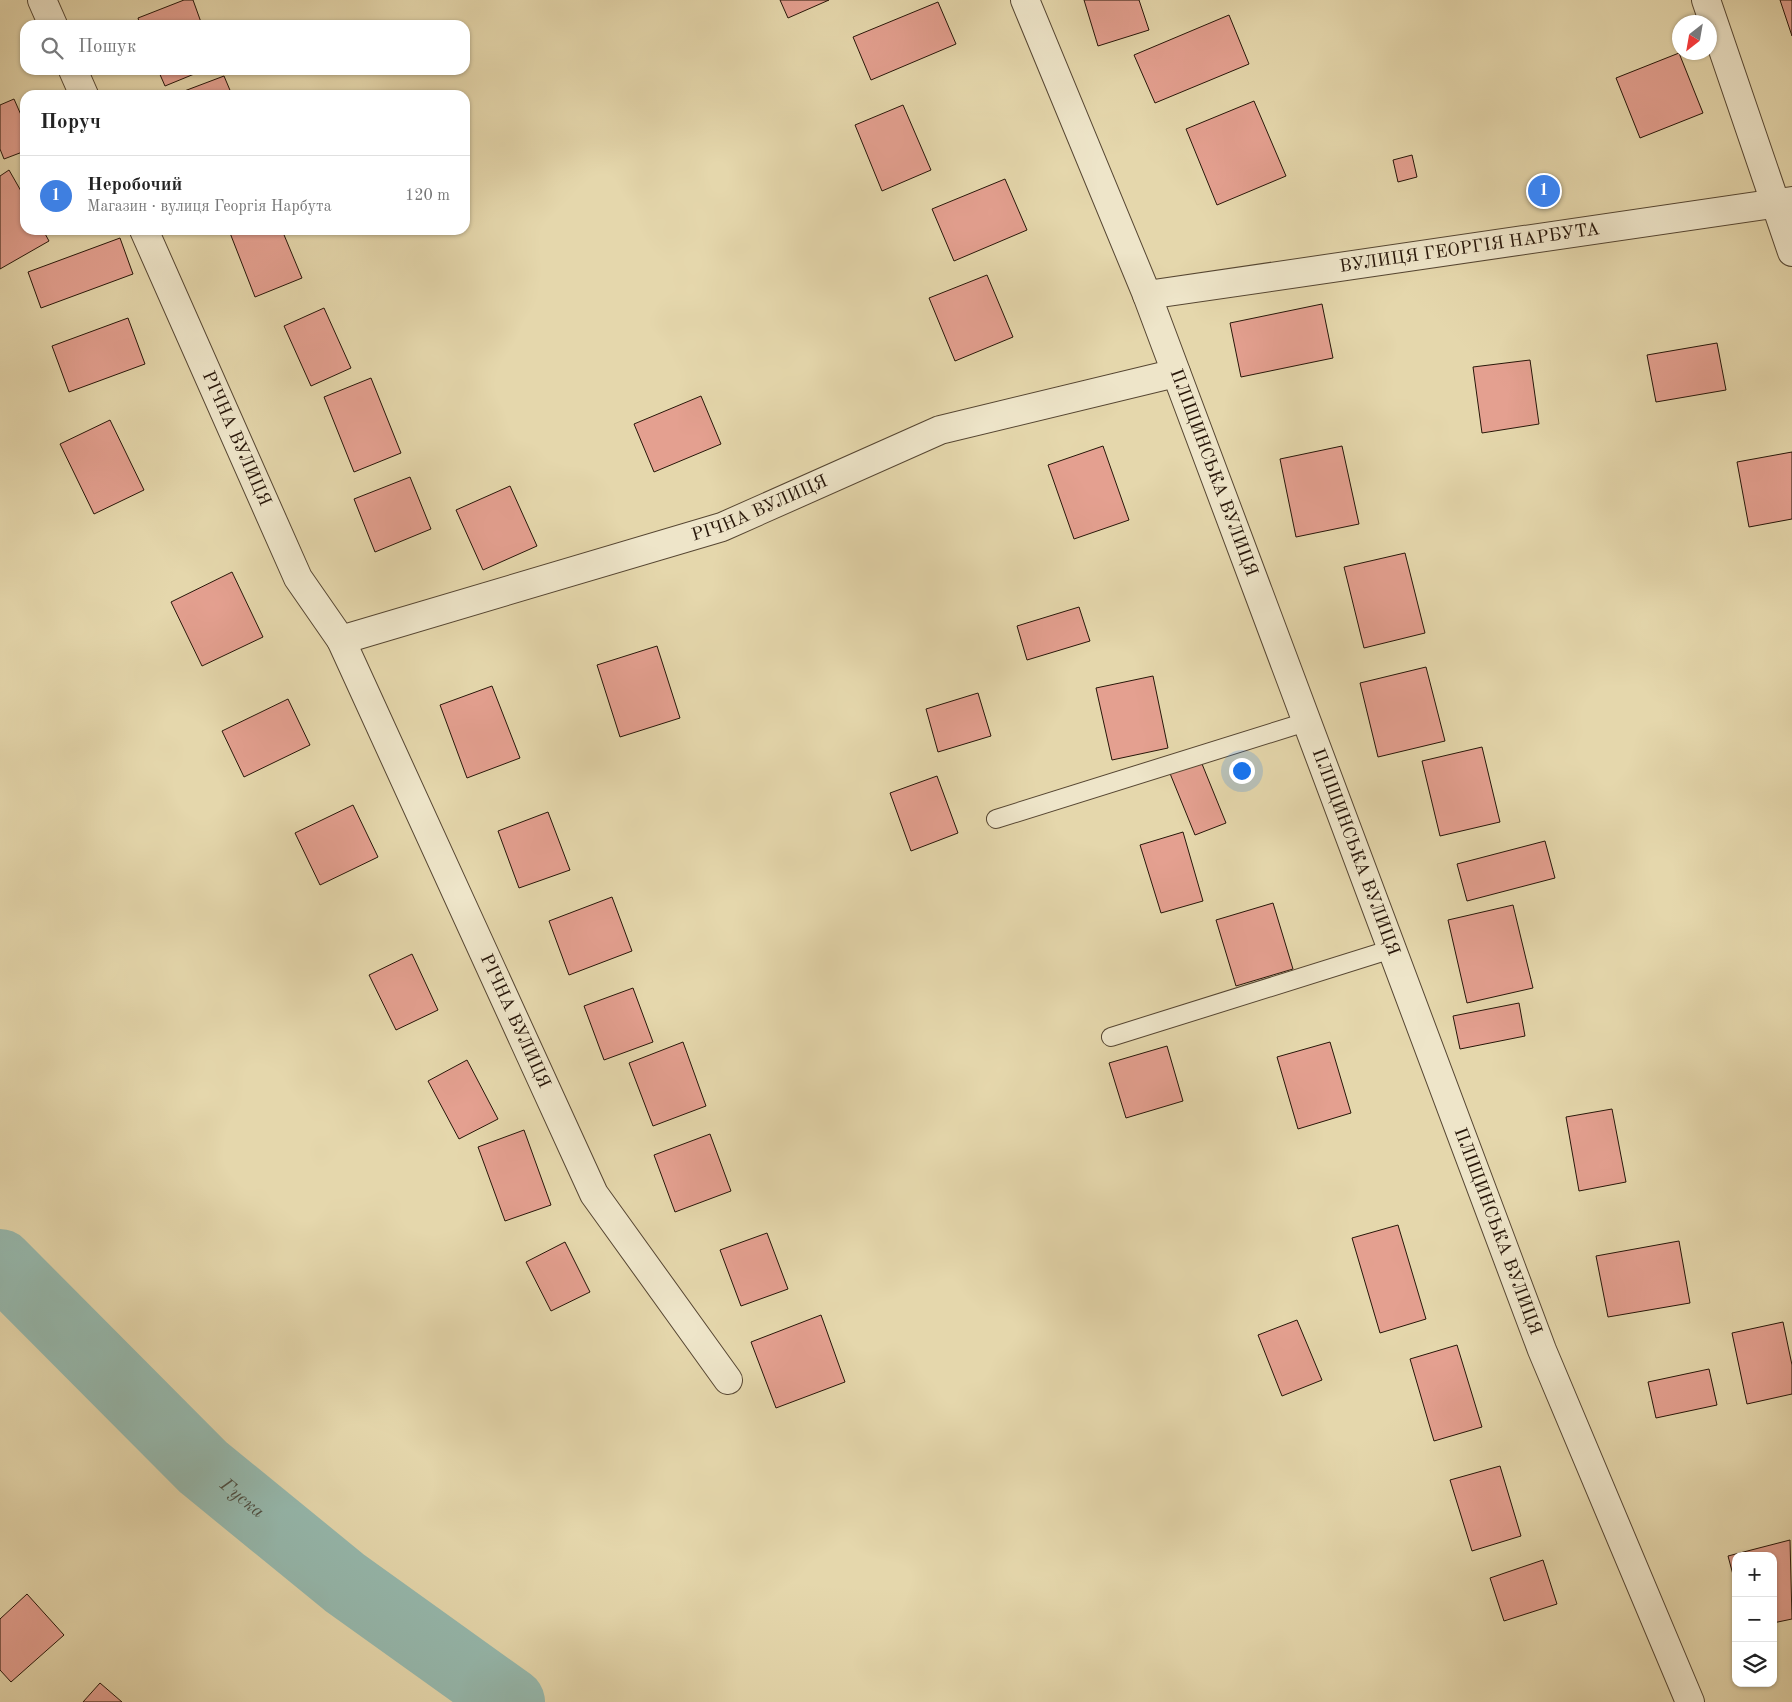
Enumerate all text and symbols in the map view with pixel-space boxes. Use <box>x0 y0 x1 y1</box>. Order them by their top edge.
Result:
north arrow <box>1672 15 1717 60</box>
search box <box>20 20 470 75</box>
icon: search <box>38 34 66 62</box>
text: Пошук <box>78 38 136 57</box>
text: Поруч <box>40 112 101 133</box>
pin: 1 <box>1528 172 1560 210</box>
text: Неробочий <box>87 176 182 195</box>
text: 1 <box>51 188 61 204</box>
text: 120 m <box>405 188 450 204</box>
text: Магазин · вулиця Георгія Нарбута <box>87 199 332 215</box>
street label: ВУЛИЦЯ ГЕОРГІЯ НАРБУТА <box>1338 220 1601 276</box>
street label: ПЛІЩИНСЬКА ВУЛИЦЯ <box>1167 367 1260 579</box>
street label: РІЧНА ВУЛИЦЯ <box>199 368 274 509</box>
street label: РІЧНА ВУЛИЦЯ <box>690 472 830 544</box>
street label: ПЛІЩИНСЬКА ВУЛИЦЯ <box>1309 746 1402 958</box>
your location <box>1229 758 1255 784</box>
street label: РІЧНА ВУЛИЦЯ <box>477 951 553 1091</box>
street label: ПЛІЩИНСЬКА ВУЛИЦЯ <box>1451 1125 1544 1337</box>
water label: Гуска <box>215 1475 268 1522</box>
map controls <box>1732 1552 1777 1687</box>
button: + <box>1732 1552 1777 1597</box>
button: − <box>1732 1597 1777 1642</box>
button: layers <box>1732 1642 1777 1687</box>

